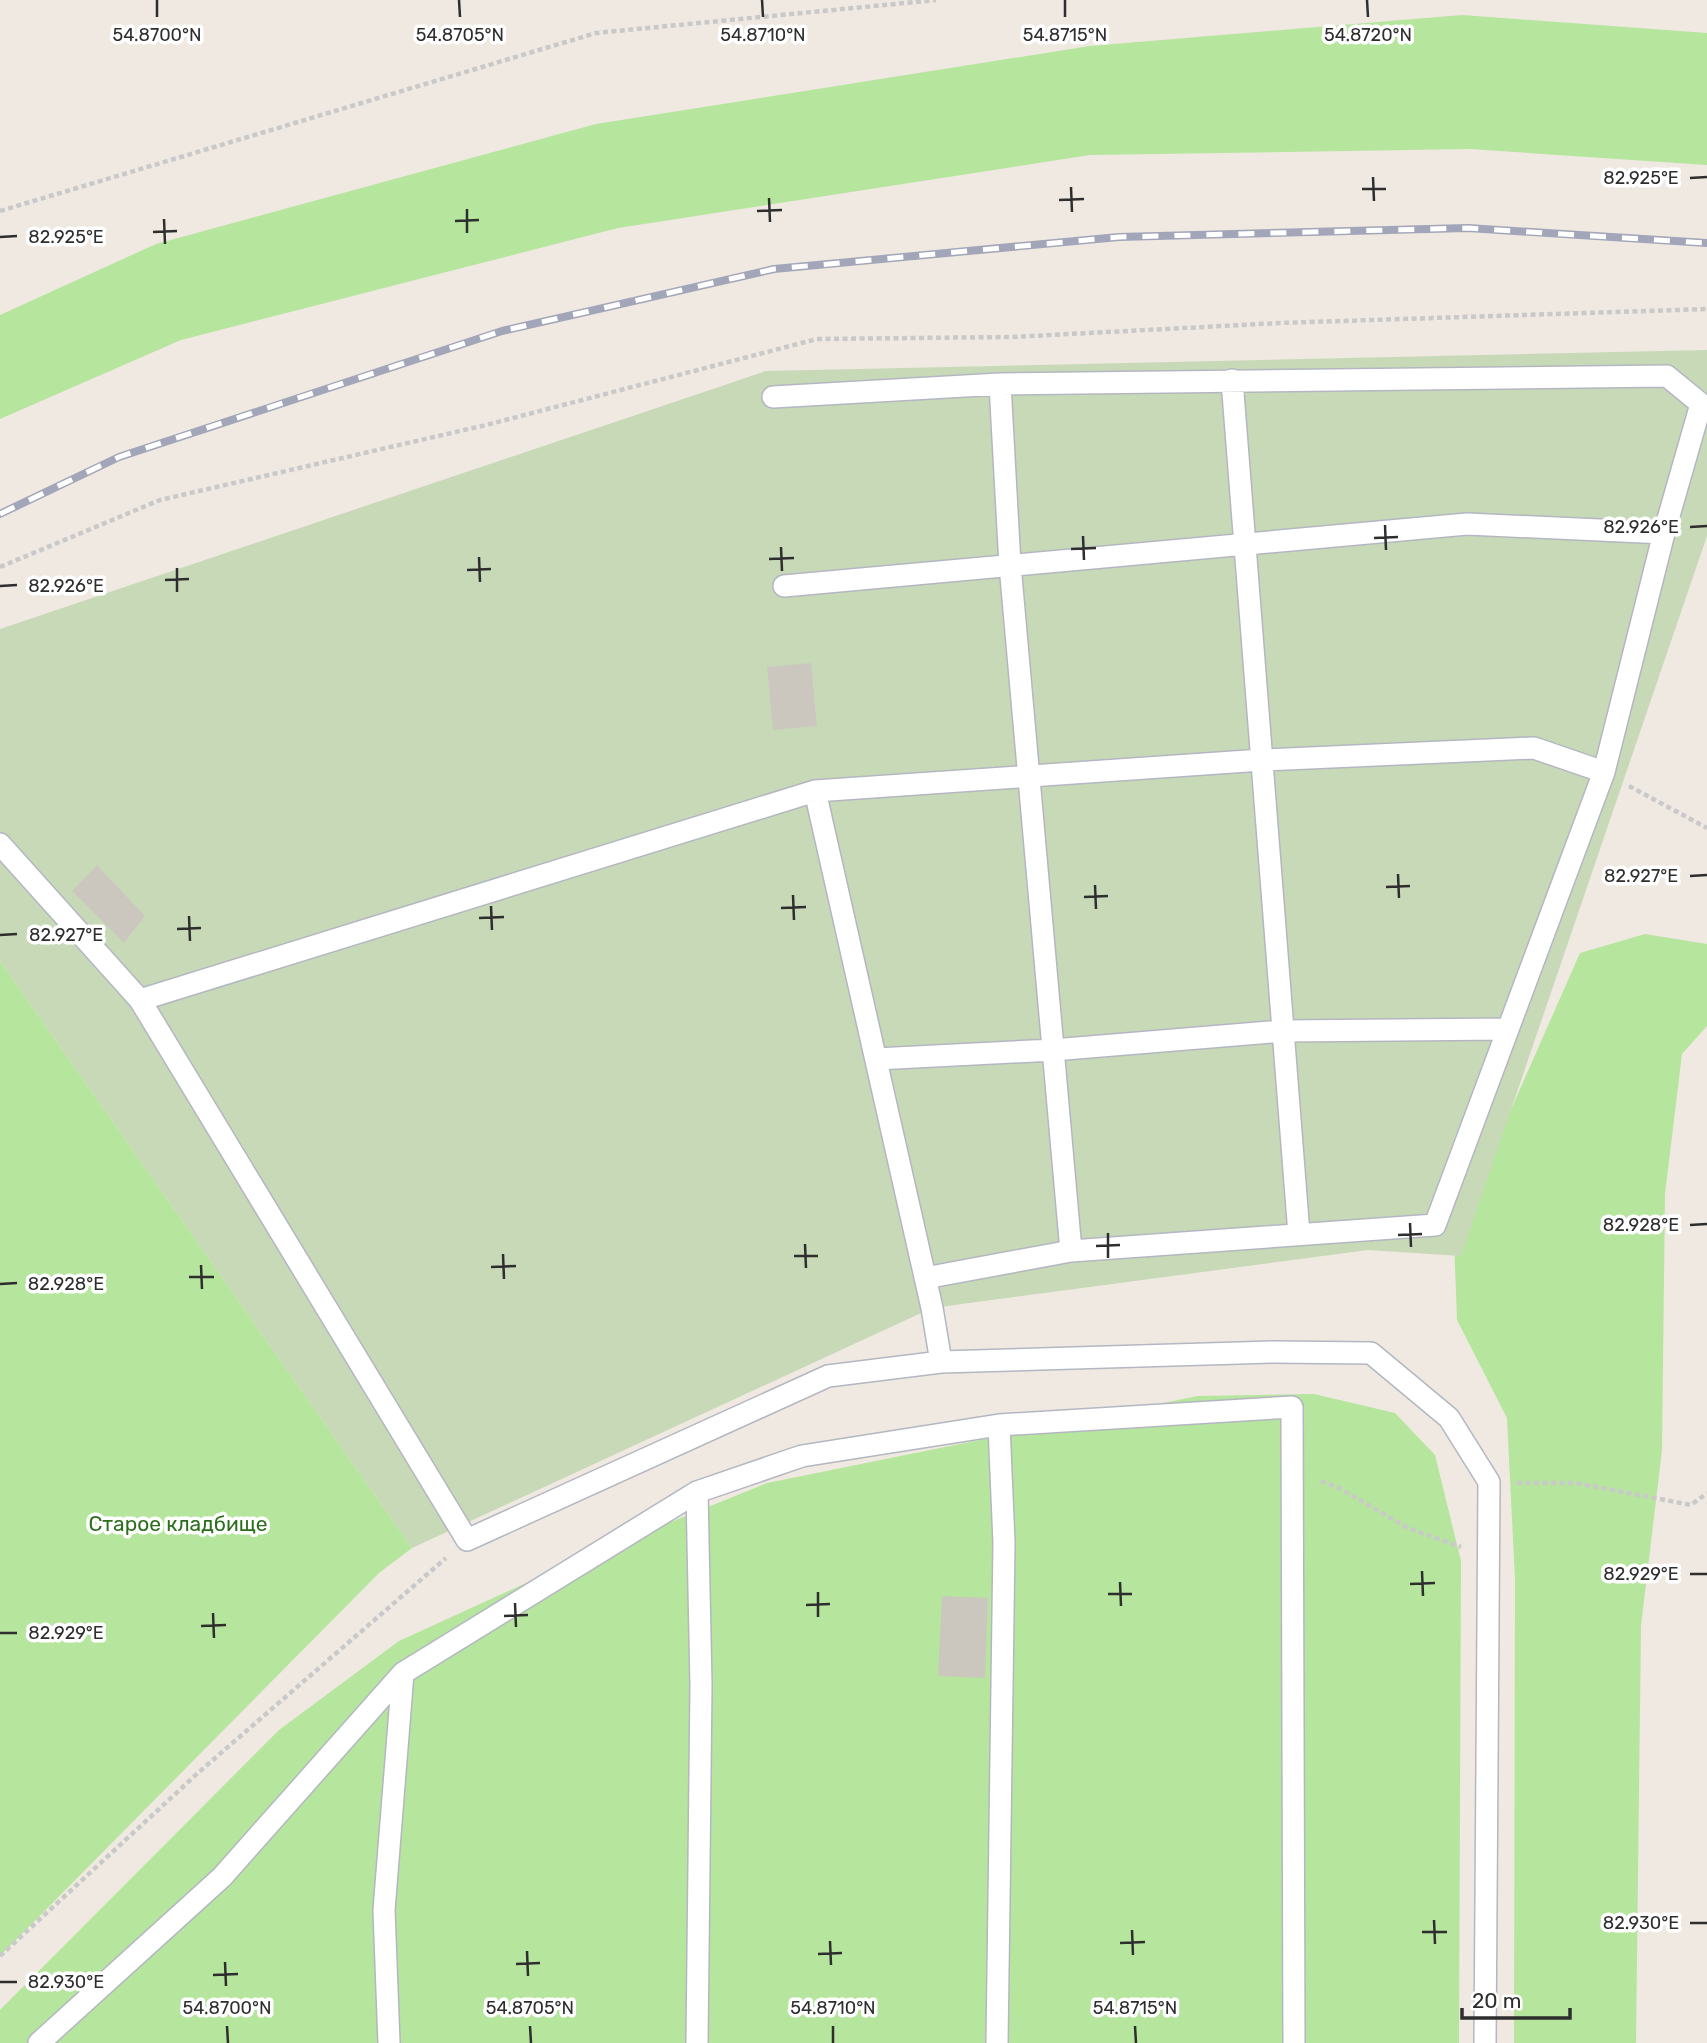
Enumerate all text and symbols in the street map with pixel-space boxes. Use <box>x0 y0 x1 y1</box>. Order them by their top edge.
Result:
text: 54.8700°N <box>113 24 202 46</box>
text: 54.8705°N <box>416 24 504 46</box>
text: 54.8710°N <box>720 24 806 46</box>
text: 54.8715°N <box>1023 24 1107 46</box>
text: 54.8720°N <box>1324 24 1412 46</box>
text: 82.925°E <box>1603 167 1679 189</box>
text: 82.925°E <box>28 226 104 248</box>
text: 82.926°E <box>1603 516 1679 538</box>
text: 82.926°E <box>28 575 104 597</box>
text: 82.927°E <box>1604 865 1678 887</box>
text: 82.927°E <box>29 924 103 946</box>
text: 82.928°E <box>1603 1214 1679 1236</box>
text: 82.928°E <box>28 1273 104 1295</box>
park label: Старое кладбище <box>88 1511 268 1536</box>
text: 82.929°E <box>1603 1563 1679 1585</box>
text: 82.929°E <box>28 1622 104 1644</box>
text: 82.930°E <box>1603 1912 1679 1934</box>
text: 82.930°E <box>28 1971 104 1993</box>
scale bar <box>1462 1976 1570 2020</box>
text: 20 m <box>1472 1988 1521 2013</box>
text: 54.8700°N <box>183 1997 272 2019</box>
text: 54.8705°N <box>486 1997 574 2019</box>
text: 54.8710°N <box>790 1997 876 2019</box>
text: 54.8715°N <box>1093 1997 1177 2019</box>

